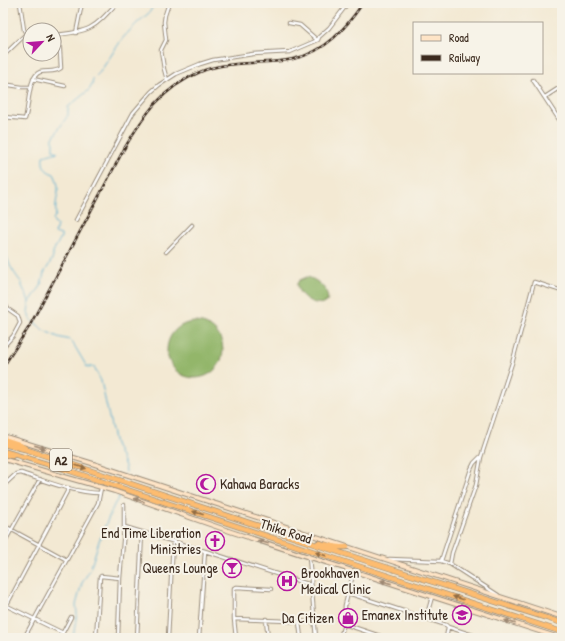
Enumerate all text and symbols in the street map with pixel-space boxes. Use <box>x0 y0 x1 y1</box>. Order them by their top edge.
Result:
north arrow <box>22 22 62 62</box>
legend <box>413 22 543 74</box>
text: Road <box>449 29 469 46</box>
text: N <box>43 32 59 43</box>
text: Railway <box>449 49 480 66</box>
one-way arrow <box>35 444 47 450</box>
road number: A2 <box>50 449 72 471</box>
one-way arrow <box>75 464 87 470</box>
mosque icon: Kahawa Baracks <box>195 473 217 495</box>
place label: Kahawa Baracks <box>220 474 299 493</box>
one-way arrow <box>133 497 145 503</box>
one-way arrow <box>191 510 203 516</box>
street label: Thika Road <box>258 513 315 548</box>
place label: End Time Liberation Ministries <box>101 523 201 558</box>
church icon: End Time Liberation Ministries <box>204 530 226 552</box>
one-way arrow <box>256 539 268 545</box>
one-way arrow <box>315 551 327 557</box>
bar icon: Queens Lounge <box>221 557 243 579</box>
place label: Queens Lounge <box>143 558 218 578</box>
place label: Brookhaven Medical Clinic <box>301 563 371 598</box>
hospital icon: Brookhaven Medical Clinic <box>276 570 298 592</box>
one-way arrow <box>380 579 392 585</box>
one-way arrow <box>452 595 464 601</box>
school or university icon: Emanex Institute <box>451 604 473 626</box>
place label: Emanex Institute <box>362 605 448 624</box>
shop icon: Da Citizen <box>337 607 359 629</box>
place label: Da Citizen <box>282 608 334 627</box>
one-way arrow <box>504 619 516 625</box>

